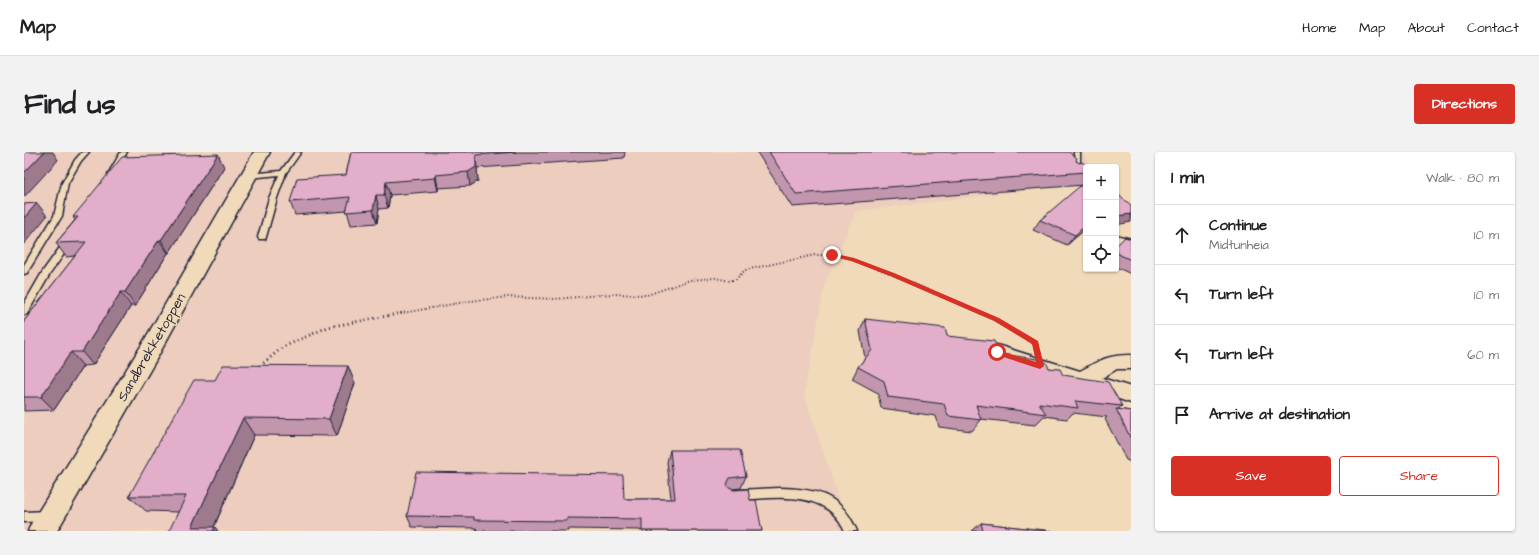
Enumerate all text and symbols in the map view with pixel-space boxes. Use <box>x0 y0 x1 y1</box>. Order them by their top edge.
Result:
text: Map <box>20 14 56 41</box>
text: Home <box>1302 18 1337 38</box>
text: Map <box>1359 18 1385 38</box>
text: About <box>1407 18 1445 38</box>
text: Contact <box>1467 18 1519 38</box>
button: Directions <box>1414 84 1515 124</box>
text: Find us <box>24 85 115 124</box>
map controls <box>1083 164 1119 272</box>
button: + <box>1083 164 1119 200</box>
text: 1 min <box>1171 166 1204 190</box>
text: Walk · 80 m <box>1426 169 1499 187</box>
button: − <box>1083 200 1119 236</box>
text: Continue <box>1209 215 1267 236</box>
icon: ahead <box>1171 224 1193 246</box>
text: 10 m <box>1474 226 1499 244</box>
button: locate <box>1083 236 1119 272</box>
text: Midtunheia <box>1209 236 1269 254</box>
route end <box>823 246 841 264</box>
icon: left <box>1171 284 1193 306</box>
text: Turn left <box>1209 284 1273 305</box>
text: 10 m <box>1474 286 1499 304</box>
street label: Sandbrekketoppen <box>113 290 191 405</box>
route start <box>988 343 1006 361</box>
icon: left <box>1171 344 1193 366</box>
text: Turn left <box>1209 344 1273 365</box>
text: 60 m <box>1467 346 1499 364</box>
icon: arrive <box>1171 404 1193 426</box>
text: Arrive at destination <box>1209 404 1350 425</box>
button: Save <box>1171 456 1331 496</box>
button: Share <box>1339 456 1499 496</box>

